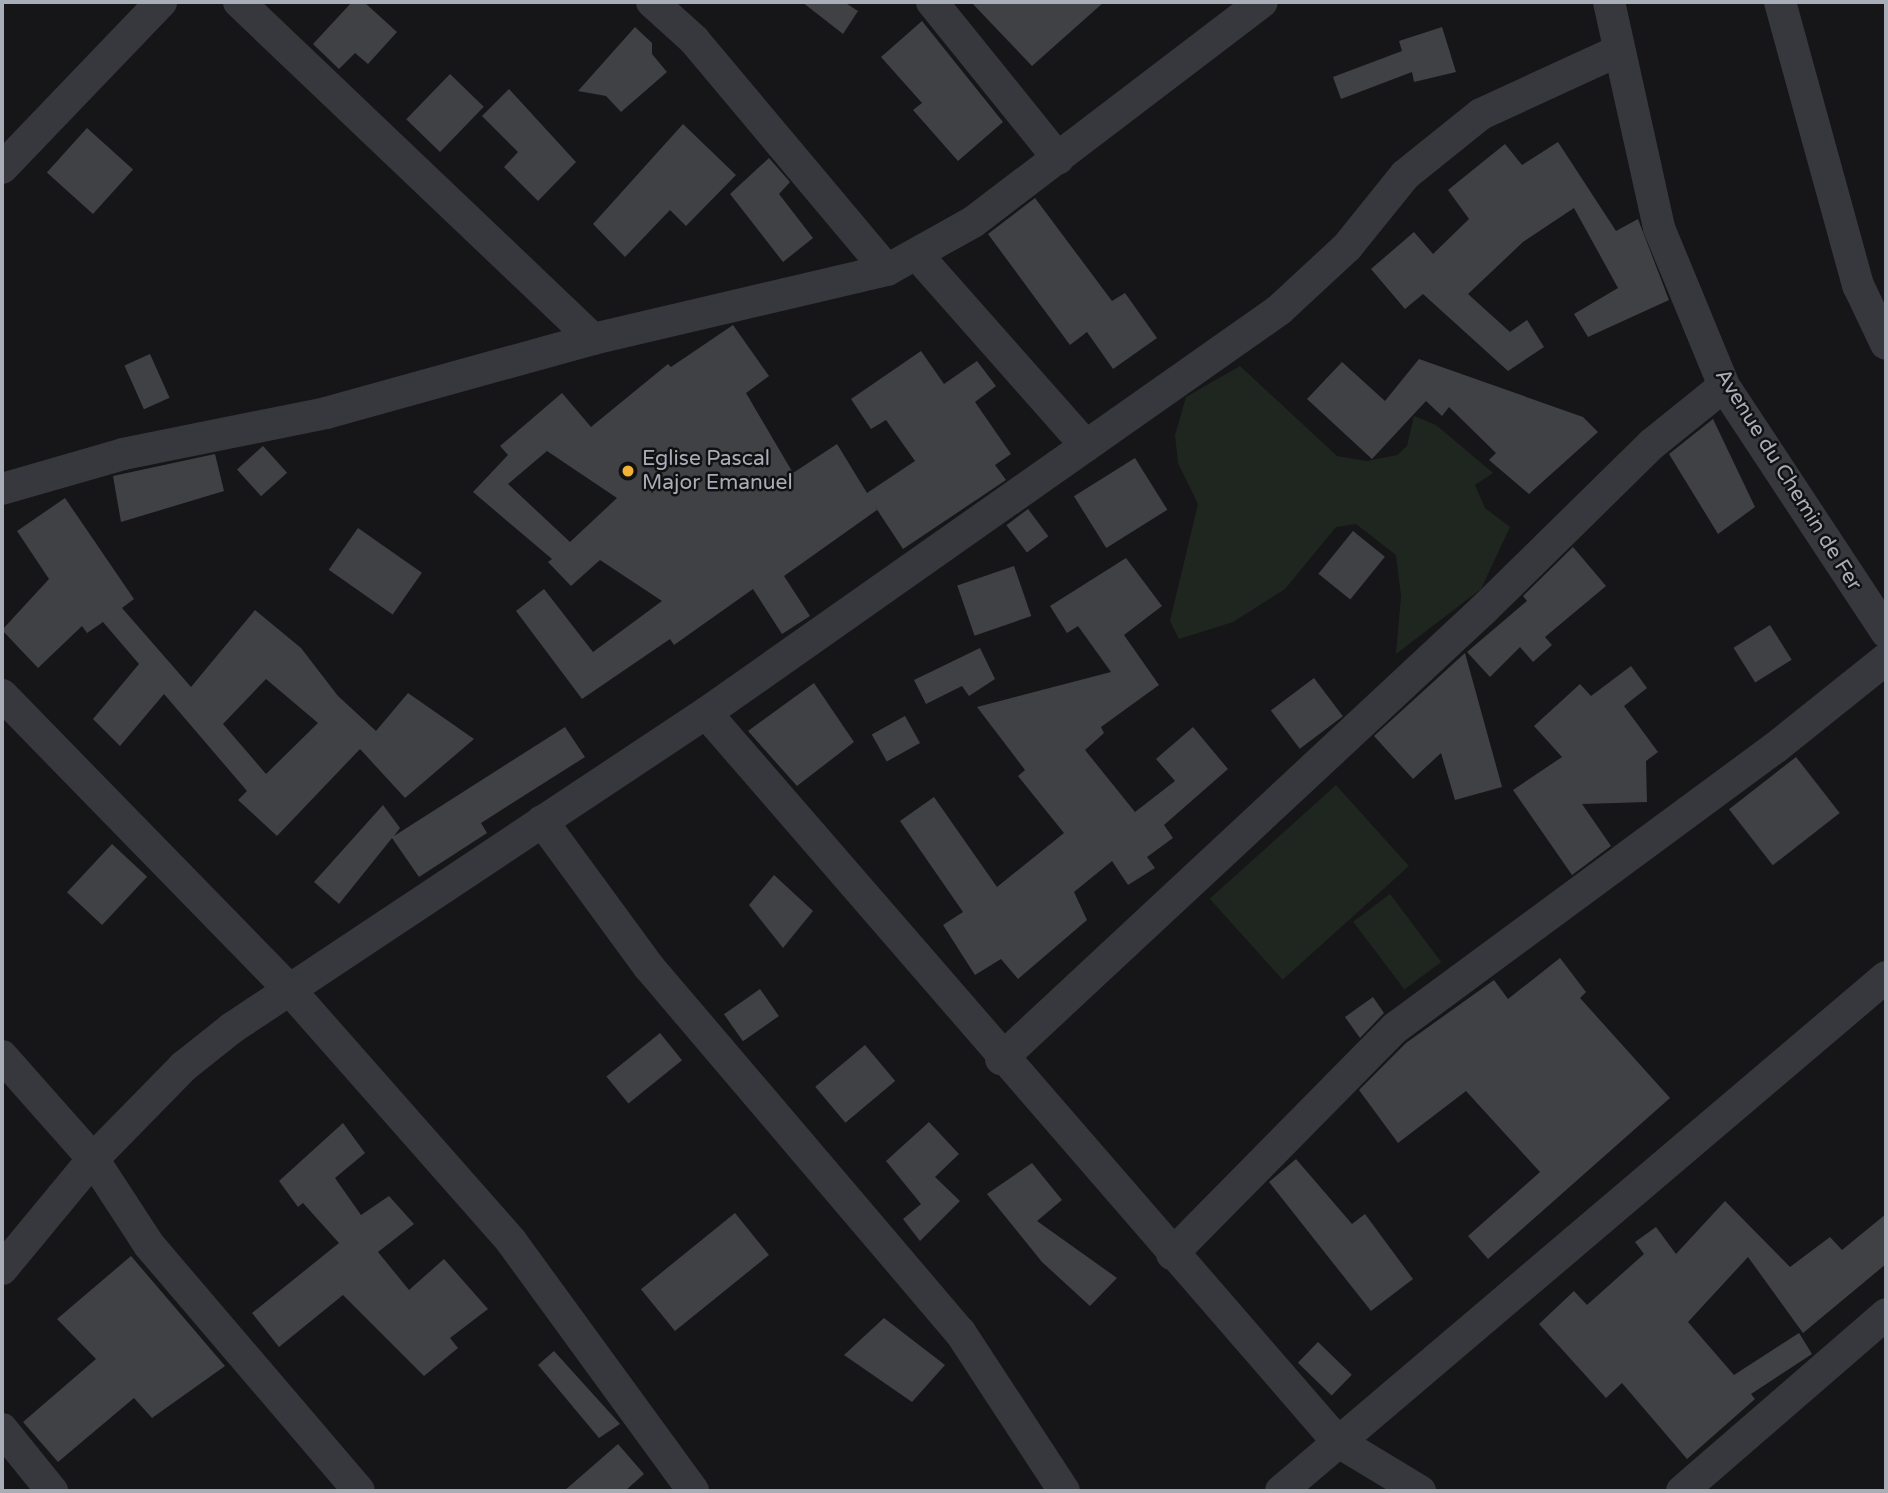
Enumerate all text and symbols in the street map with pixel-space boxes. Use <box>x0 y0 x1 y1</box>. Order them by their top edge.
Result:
street label: Avenue du Chemin de Fer <box>1709 365 1867 595</box>
place label: Eglise Pascal Major Emanuel <box>642 446 793 496</box>
marker: Eglise Pascal Major Emanuel <box>620 463 636 479</box>

